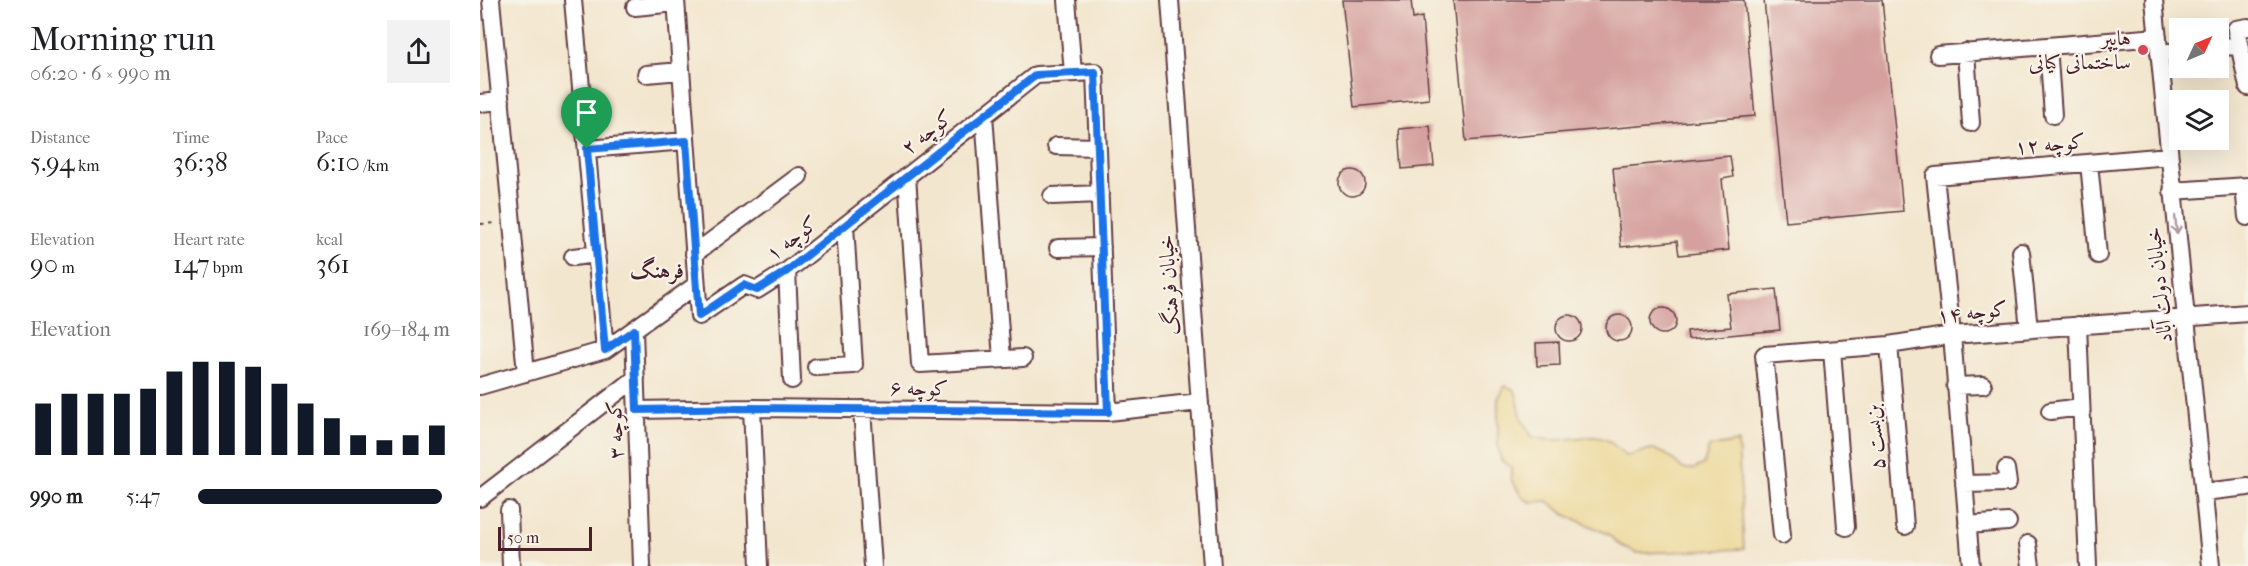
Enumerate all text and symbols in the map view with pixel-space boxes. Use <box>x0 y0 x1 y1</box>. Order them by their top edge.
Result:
north arrow <box>2169 18 2229 78</box>
map controls <box>2169 18 2229 150</box>
text: Morning run <box>30 20 215 59</box>
button: share <box>387 20 450 83</box>
place label: هایپر ساختمانی کیانی <box>2029 26 2131 74</box>
marker: هایپر ساختمانی کیانی <box>2136 43 2150 57</box>
text: 06:20 · 6 × 990 m <box>30 62 171 85</box>
pin <box>561 87 612 149</box>
button: layers <box>2169 90 2229 150</box>
icon: arrive <box>570 96 603 129</box>
street label: کوچه ۲ <box>897 105 959 161</box>
text: Distance <box>30 128 90 147</box>
text: Time <box>173 128 209 147</box>
text: Pace <box>316 128 348 147</box>
street label: کوچه ۱۲ <box>2014 129 2087 161</box>
text: 5.94 <box>30 147 75 178</box>
text: 36:38 <box>173 147 228 178</box>
text: 6:10 <box>316 147 360 178</box>
text: km <box>75 156 100 175</box>
text: /km <box>360 156 389 175</box>
street label: کوچه ۱ <box>761 211 824 267</box>
one-way arrow <box>2171 215 2182 235</box>
street label: خیابان دولت آباد <box>2140 226 2178 344</box>
text: Elevation <box>30 230 95 249</box>
text: Heart rate <box>173 230 245 249</box>
text: kcal <box>316 230 343 249</box>
street label: خیابان فرهنگ <box>1153 234 1185 336</box>
text: 90 <box>30 249 58 280</box>
text: 147 <box>173 249 209 280</box>
text: 361 <box>316 249 350 280</box>
district label: فرهنگ <box>630 256 684 285</box>
text: m <box>58 258 75 277</box>
text: bpm <box>209 258 243 277</box>
street label: کوچه ۱۴ <box>1936 296 2009 330</box>
text: Elevation <box>30 318 111 341</box>
text: 169–184 m <box>363 318 450 341</box>
street label: کوچه ۶ <box>889 375 948 403</box>
street label: کوچه ۳ <box>602 400 630 460</box>
street label: بن‌بست ۵ <box>1860 403 1890 471</box>
text: 990 m <box>30 485 83 508</box>
text: 5:47 <box>126 485 160 508</box>
scale bar <box>498 524 592 552</box>
text: 50 m <box>507 528 539 547</box>

